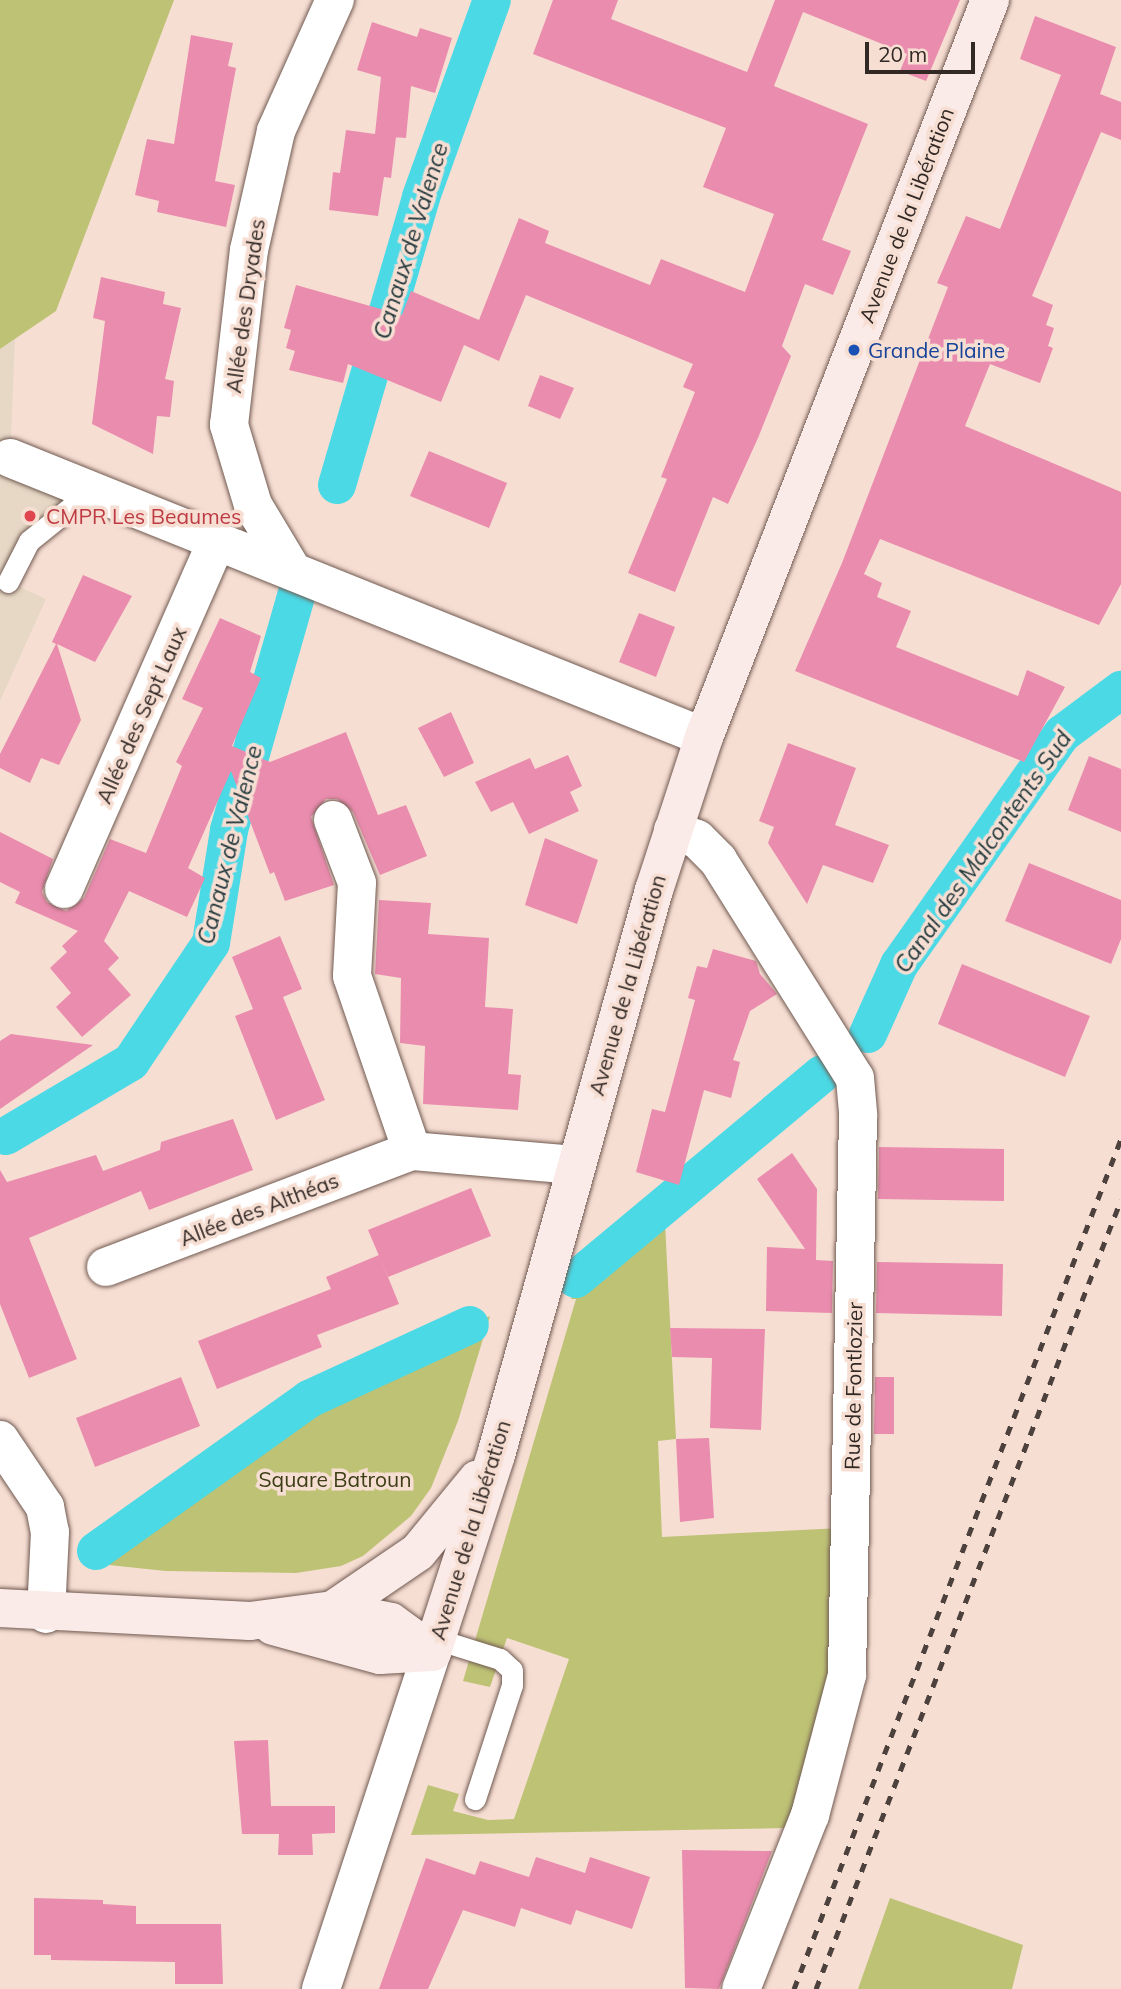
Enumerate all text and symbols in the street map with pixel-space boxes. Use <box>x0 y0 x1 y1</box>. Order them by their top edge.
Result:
scale bar <box>869 28 979 72</box>
text: 20 m <box>878 41 927 67</box>
street label: Avenue de la Libération <box>853 104 959 326</box>
water label: Canaux de Valence <box>368 139 454 343</box>
street label: Allée des Dryades <box>220 217 270 395</box>
place label: Grande Plaine <box>868 337 1005 363</box>
marker: Grande Plaine <box>846 342 862 358</box>
place label: CMPR Les Beaumes <box>46 503 241 529</box>
marker: CMPR Les Beaumes <box>20 506 40 526</box>
street label: Allée des Sept Laux <box>91 623 191 807</box>
water label: Canal des Malcontents Sud <box>889 726 1077 978</box>
water label: Canaux de Valence <box>192 743 268 947</box>
street label: Avenue de la Libération <box>583 872 671 1098</box>
street label: Allée des Althéas <box>176 1167 342 1251</box>
street label: Rue de Fontlozier <box>839 1302 867 1470</box>
street label: Avenue de la Libération <box>425 1417 515 1643</box>
park label: Square Batroun <box>259 1466 411 1492</box>

